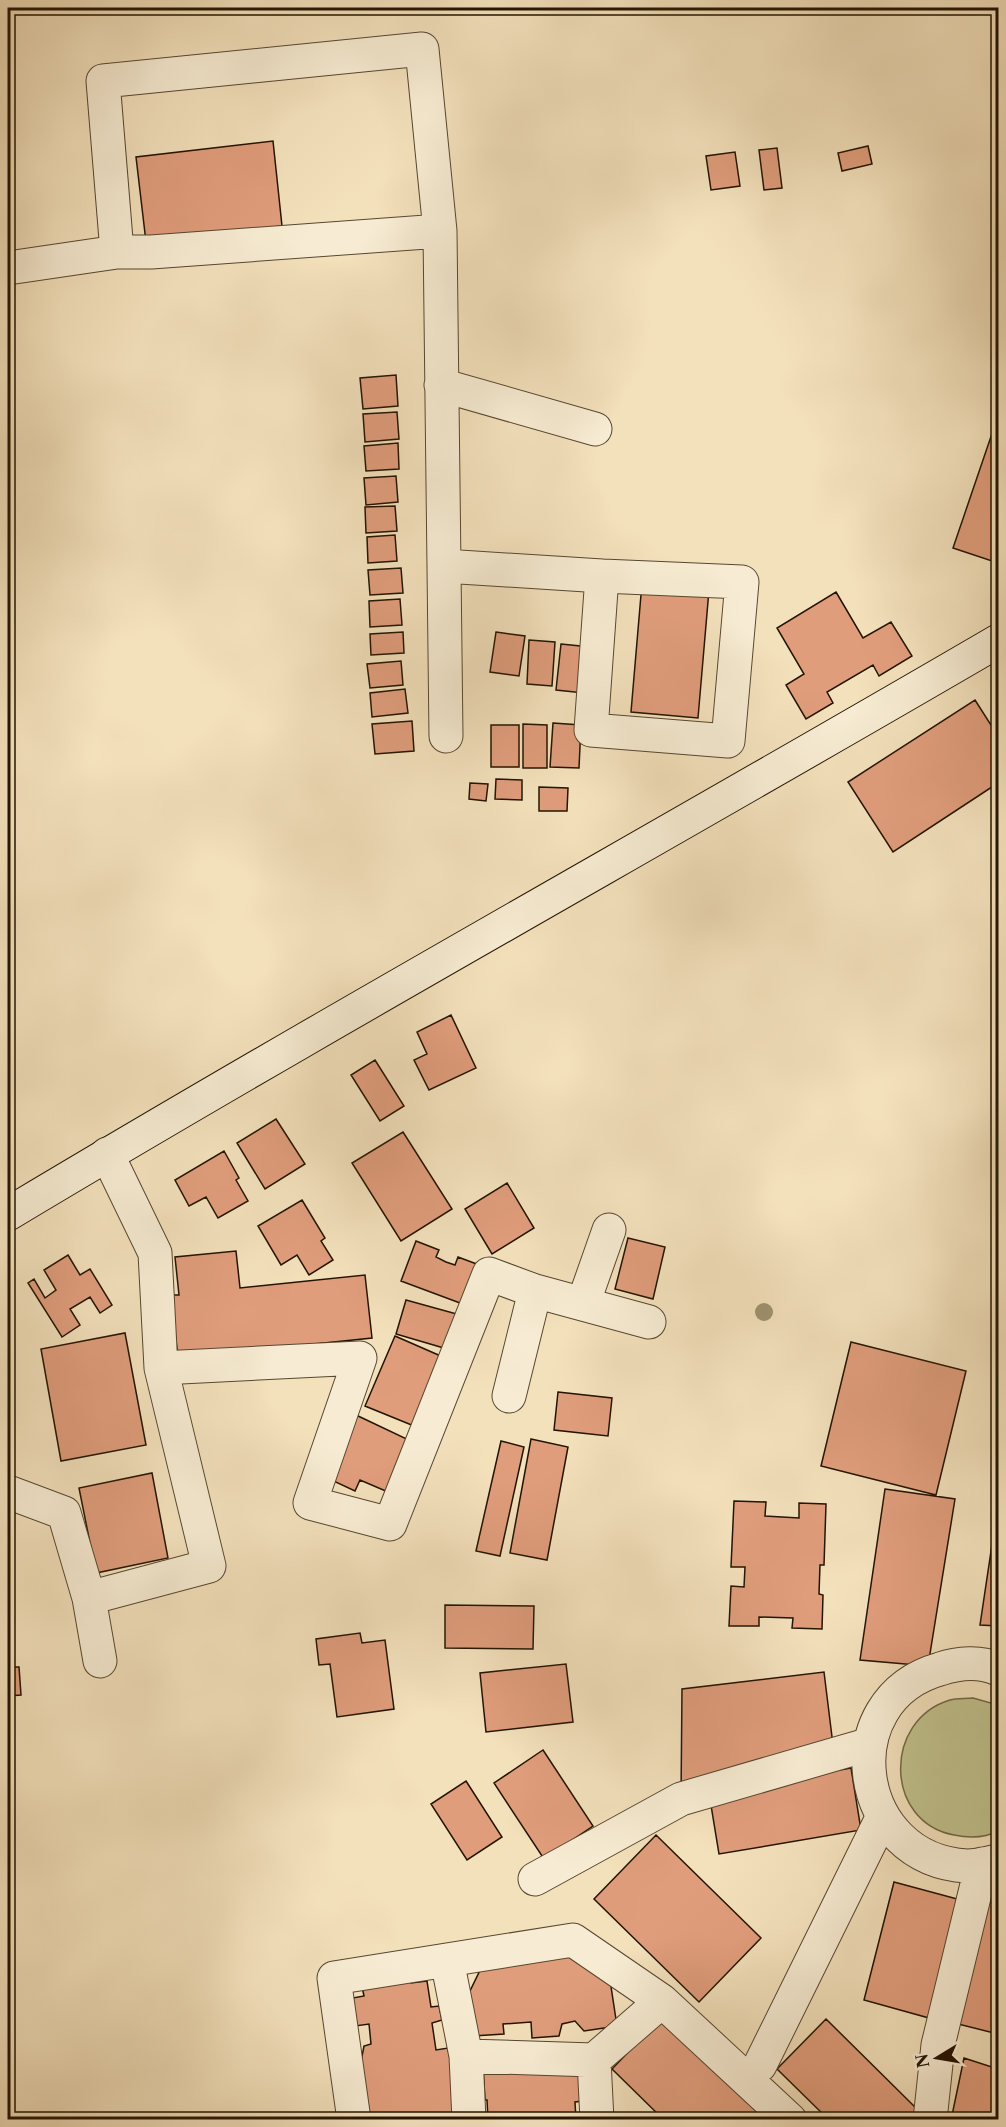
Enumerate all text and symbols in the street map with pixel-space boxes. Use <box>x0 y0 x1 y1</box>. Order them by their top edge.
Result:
north arrow <box>907 2028 967 2088</box>
text: N <box>911 2052 933 2070</box>

